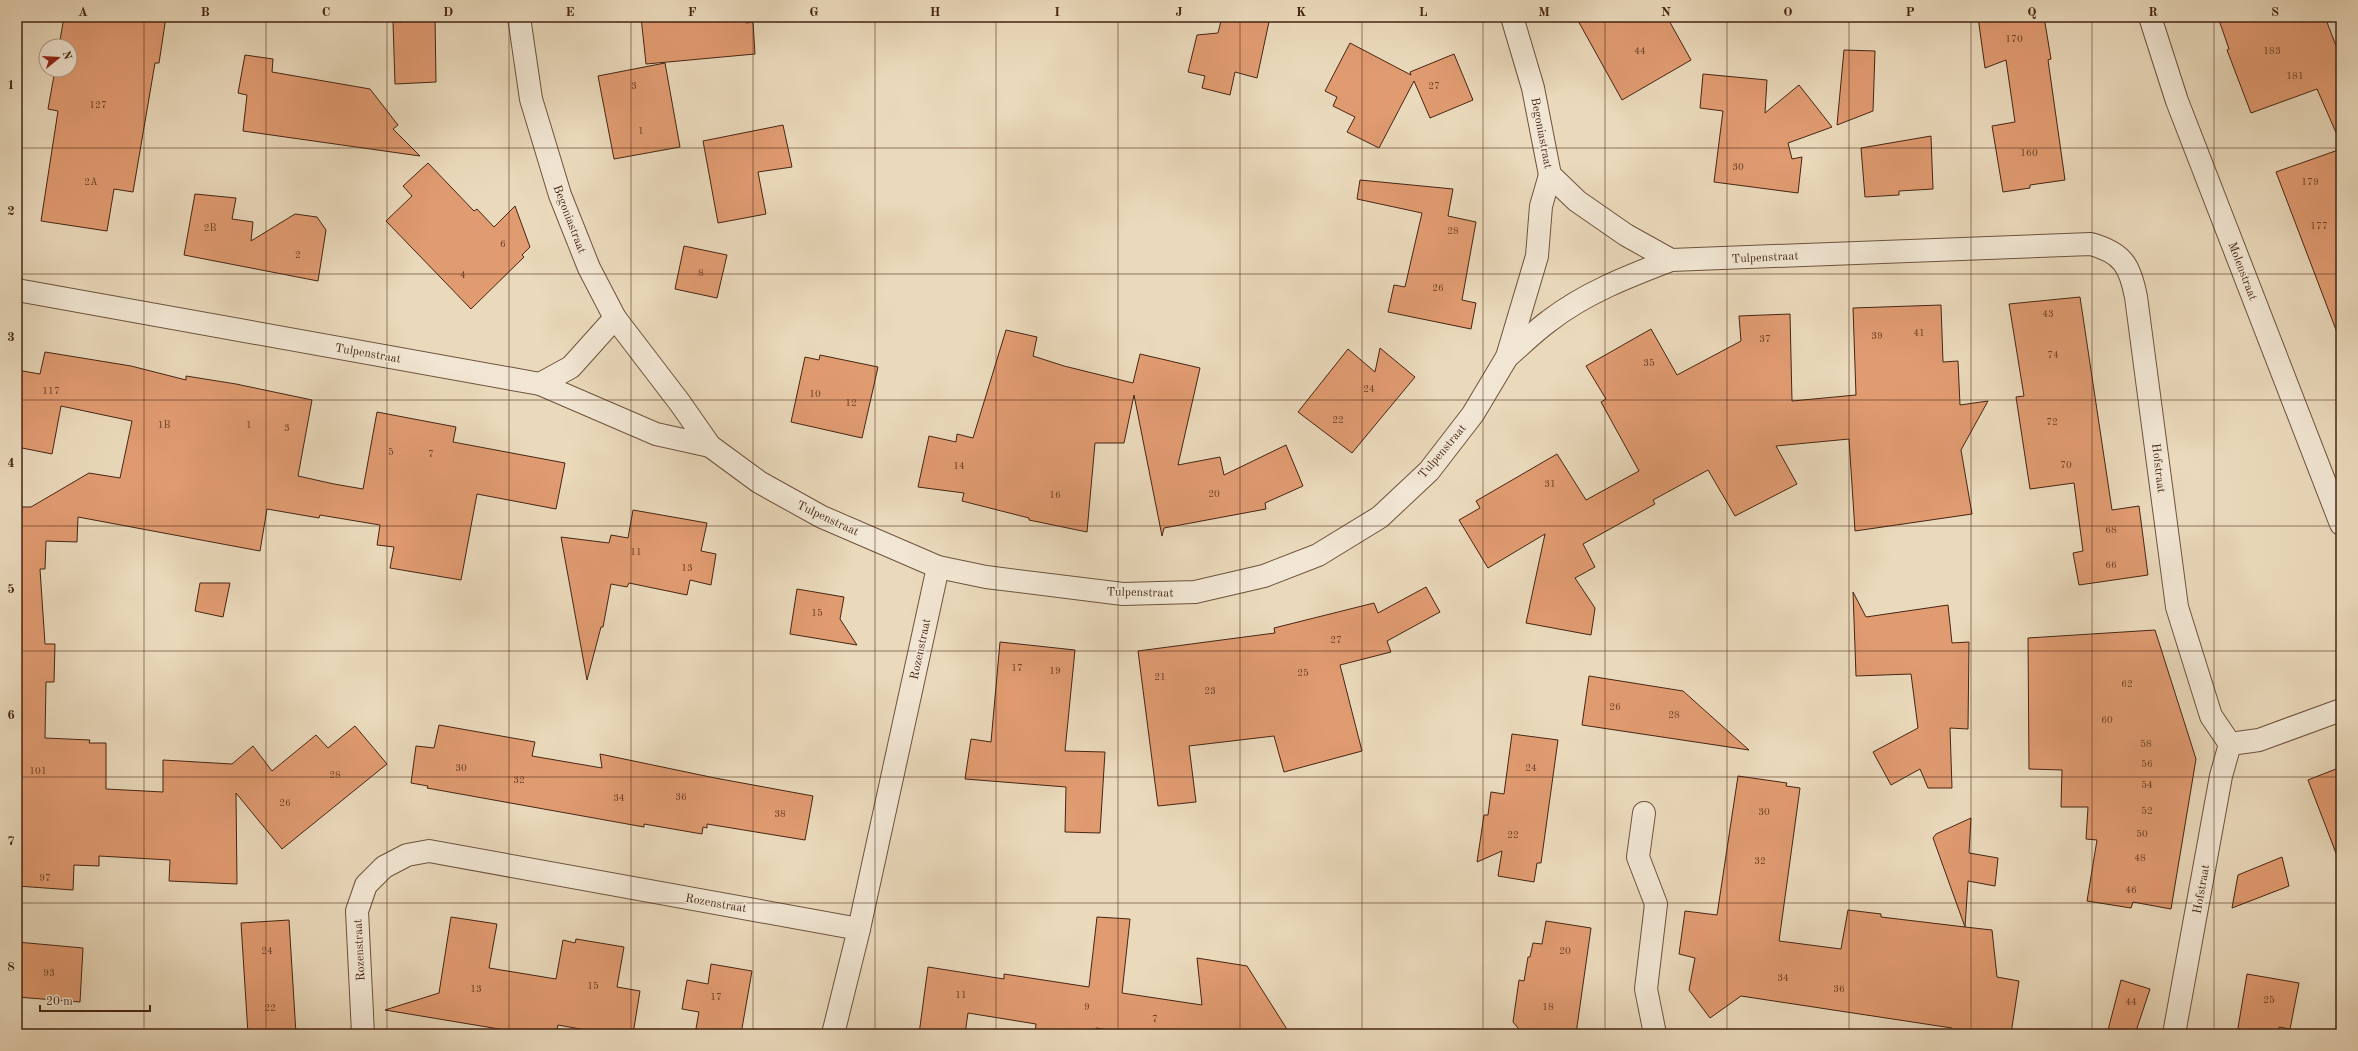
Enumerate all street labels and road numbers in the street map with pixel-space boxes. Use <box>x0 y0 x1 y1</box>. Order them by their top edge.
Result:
street label: Begoniastraat <box>1528 97 1554 170</box>
street label: Begoniastraat <box>551 183 588 255</box>
street label: Molenstraat <box>2225 240 2259 302</box>
street label: Tulpenstraat <box>1731 250 1799 266</box>
street label: Tulpenstraat <box>334 342 402 366</box>
street label: Tulpenstraat <box>1417 422 1469 481</box>
street label: Hofstraat <box>2149 443 2167 494</box>
street label: Tulpenstraat <box>795 499 860 538</box>
street label: Tulpenstraat <box>1106 586 1173 600</box>
street label: Rozenstraat <box>909 618 933 681</box>
street label: Hofstraat <box>2192 864 2212 915</box>
street label: Rozenstraat <box>684 893 748 915</box>
street label: Rozenstraat <box>352 919 368 981</box>

